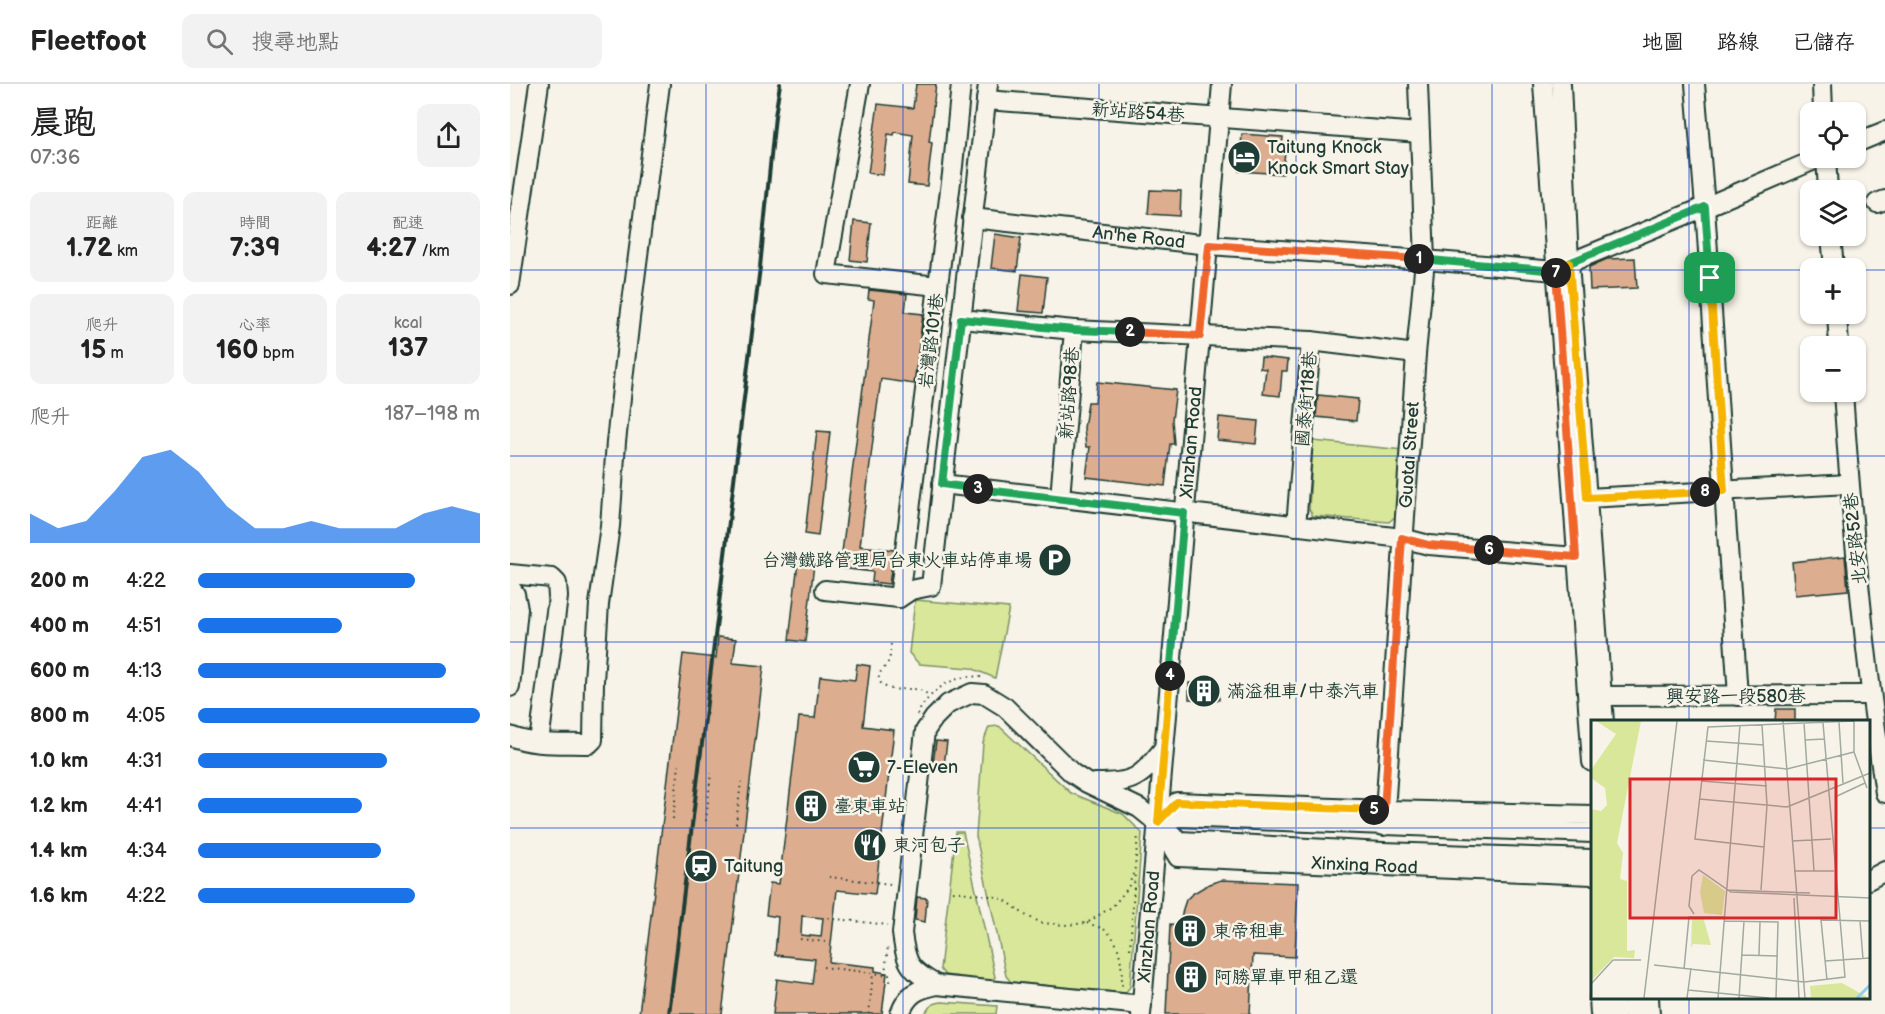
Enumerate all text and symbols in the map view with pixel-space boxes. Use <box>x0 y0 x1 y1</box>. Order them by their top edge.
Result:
search box <box>182 14 602 68</box>
text: Fleetfoot <box>30 25 146 58</box>
icon: search <box>203 25 236 58</box>
text: 搜尋地點 <box>251 29 339 56</box>
text: 地圖 <box>1642 30 1684 55</box>
text: 路線 <box>1717 30 1759 55</box>
text: 已儲存 <box>1792 30 1855 55</box>
street label: 新站路54巷 <box>1091 99 1185 126</box>
map controls <box>1800 102 1866 402</box>
button: locate <box>1800 102 1866 168</box>
text: 晨跑 <box>30 103 96 143</box>
button: share <box>417 104 480 167</box>
place label: Taitung Knock Knock Smart Stay <box>1267 137 1410 179</box>
hotel icon: Taitung Knock Knock Smart Stay <box>1226 139 1262 175</box>
text: 07:36 <box>30 146 80 170</box>
button: layers <box>1800 180 1866 246</box>
text: 距離 <box>86 214 118 233</box>
text: 時間 <box>239 214 271 233</box>
text: 配速 <box>392 214 424 233</box>
street label: An'he Road <box>1091 222 1186 253</box>
text: 1.72 <box>66 233 113 264</box>
text: 7:39 <box>229 233 281 264</box>
text: 4:27 <box>366 233 417 264</box>
text: km <box>113 242 138 261</box>
text: /km <box>417 242 450 261</box>
pin: 1 <box>1404 244 1434 274</box>
text: 1 <box>1416 249 1422 268</box>
pin <box>1684 252 1735 303</box>
pin: 7 <box>1541 258 1571 288</box>
button: + <box>1800 258 1866 324</box>
icon: arrive <box>1693 261 1726 294</box>
text: 7 <box>1552 263 1560 282</box>
street label: 岩灣路101巷 <box>915 292 948 390</box>
text: kcal <box>394 314 422 333</box>
text: 爬升 <box>86 316 118 335</box>
text: 心率 <box>239 316 271 335</box>
pin: 2 <box>1115 317 1145 347</box>
text: 2 <box>1125 322 1135 341</box>
text: 137 <box>388 333 428 364</box>
text: 15 <box>80 335 106 366</box>
text: 160 <box>216 335 259 366</box>
button: − <box>1800 336 1866 402</box>
text: m <box>106 344 124 363</box>
text: bpm <box>259 344 294 363</box>
street label: 新站路98巷 <box>1056 346 1083 440</box>
street label: 國泰街118巷 <box>1292 350 1321 448</box>
street label: Xinzhan Road <box>1176 386 1207 500</box>
street label: Guotai Street <box>1396 400 1424 509</box>
text: 187–198 m <box>385 402 480 426</box>
text: 爬升 <box>30 405 70 429</box>
pin: 3 <box>963 474 993 504</box>
pin: 8 <box>1690 477 1720 507</box>
text: 3 <box>973 479 983 498</box>
text: 8 <box>1700 482 1710 501</box>
street label: 北安路52巷 <box>1840 492 1871 586</box>
pin: 6 <box>1474 535 1504 565</box>
text: 6 <box>1484 540 1494 559</box>
parking icon: 台灣鐵路管理局台東火車站停車場 <box>1037 542 1073 578</box>
place label: 台灣鐵路管理局台東火車站停車場 <box>762 550 1032 571</box>
text: 200 m <box>30 569 89 593</box>
text: 4:22 <box>126 569 166 593</box>
text: 400 m <box>30 614 89 638</box>
text: 4:51 <box>126 614 161 638</box>
text: 600 m <box>30 659 90 683</box>
text: 4:13 <box>126 659 162 683</box>
pin: 4 <box>1155 661 1185 691</box>
text: 4 <box>1165 666 1175 685</box>
building icon: 滿溢租車/中泰汽車 <box>1186 673 1222 709</box>
place label: 滿溢租車/中泰汽車 <box>1227 681 1379 702</box>
street label: 興安路一段580巷 <box>1666 686 1806 707</box>
text: 800 m <box>30 704 89 728</box>
text: 4:05 <box>126 704 165 728</box>
inset map <box>1591 720 1870 999</box>
text: 1.0 km <box>30 749 88 773</box>
text: 4:31 <box>126 749 162 773</box>
supermarket icon: 7-Eleven <box>846 749 882 785</box>
place label: 7-Eleven <box>887 757 958 778</box>
building icon: 臺東車站 <box>793 788 829 824</box>
text: 1.2 km <box>30 794 88 818</box>
text: 4:41 <box>126 794 162 818</box>
pin: 5 <box>1359 795 1389 825</box>
place label: 臺東車站 <box>834 796 906 817</box>
text: 5 <box>1369 800 1379 819</box>
restaurant icon: 東河包子 <box>852 827 888 863</box>
place label: 東河包子 <box>893 835 965 856</box>
text: 1.4 km <box>30 839 88 863</box>
text: 4:34 <box>126 839 167 863</box>
station icon: Taitung <box>683 848 719 884</box>
street label: Xinxing Road <box>1310 853 1418 878</box>
place label: Taitung <box>724 856 783 877</box>
street label: Xinzhan Road <box>1134 870 1164 984</box>
text: 1.6 km <box>30 884 88 908</box>
text: 4:22 <box>126 884 166 908</box>
building icon: 東帝租車 <box>1172 913 1208 949</box>
place label: 東帝租車 <box>1213 921 1285 942</box>
building icon: 阿勝單車甲租乙還 <box>1173 959 1209 995</box>
place label: 阿勝單車甲租乙還 <box>1214 967 1358 988</box>

